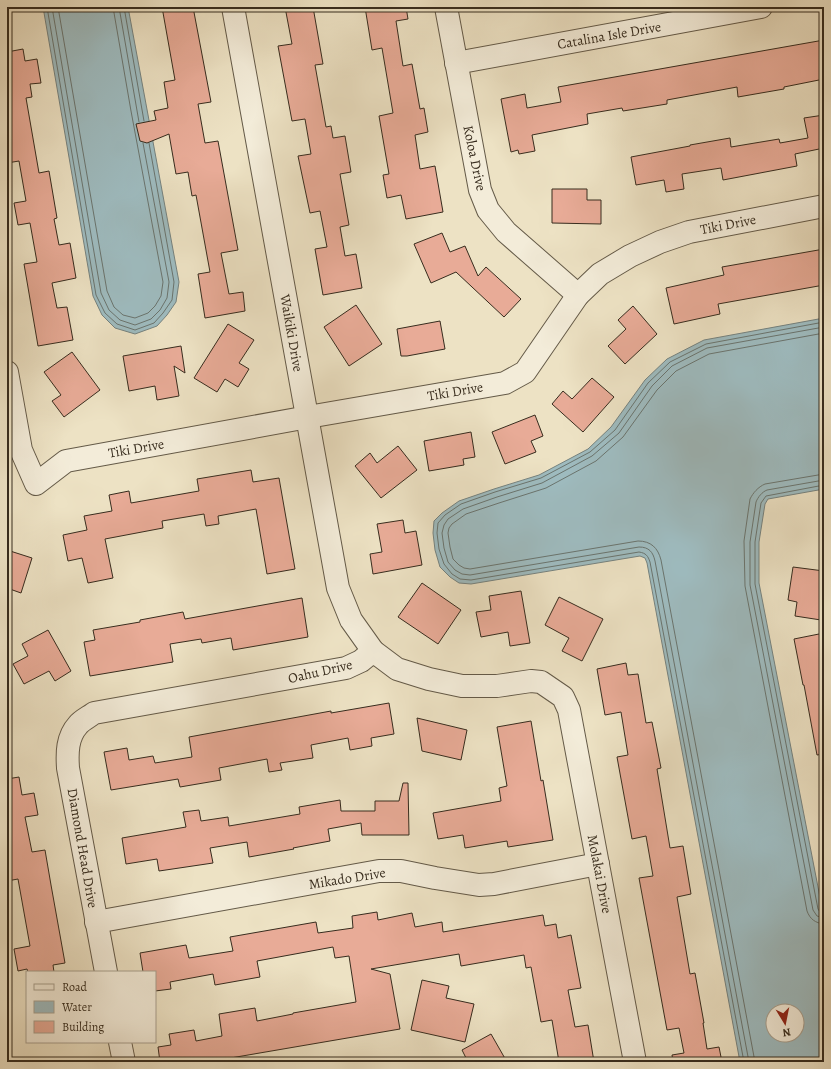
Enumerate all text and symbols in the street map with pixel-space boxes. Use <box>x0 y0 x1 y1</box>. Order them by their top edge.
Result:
street label: Catalina Isle Drive <box>556 17 662 54</box>
street label: Koloa Drive <box>458 124 491 193</box>
street label: Tiki Drive <box>699 210 758 239</box>
street label: Waikiki Drive <box>275 292 308 373</box>
street label: Tiki Drive <box>426 377 484 406</box>
street label: Tiki Drive <box>107 434 165 463</box>
street label: Oahu Drive <box>286 655 354 688</box>
street label: Diamond Head Drive <box>63 787 102 910</box>
street label: Molakai Drive <box>583 833 616 915</box>
street label: Mikado Drive <box>307 863 387 894</box>
legend <box>26 971 156 1043</box>
text: Road <box>62 979 88 995</box>
text: Water <box>61 999 92 1015</box>
north arrow <box>765 1003 805 1043</box>
text: Building <box>62 1019 104 1035</box>
text: N <box>781 1024 792 1040</box>

